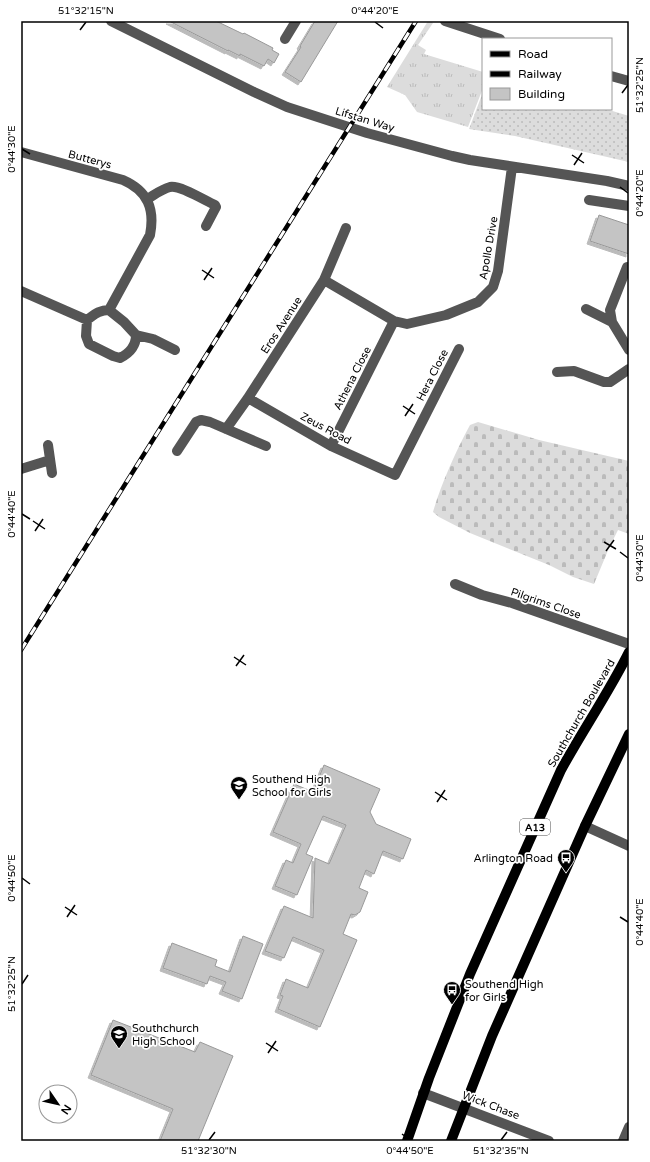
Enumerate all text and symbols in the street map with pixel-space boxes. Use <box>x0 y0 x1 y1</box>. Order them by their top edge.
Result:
text: 51°32'15"N <box>58 5 114 17</box>
text: 0°44'20"E <box>351 5 399 17</box>
legend <box>482 38 612 110</box>
text: Road <box>518 47 548 61</box>
text: 51°32'25"N <box>634 57 646 113</box>
text: Railway <box>518 67 562 81</box>
text: Building <box>518 87 565 101</box>
street label: Lifstan Way <box>334 104 396 135</box>
text: 0°44'30"E <box>6 125 18 173</box>
street label: Butterys <box>67 147 113 171</box>
text: 0°44'20"E <box>634 169 646 217</box>
street label: Apollo Drive <box>477 215 500 281</box>
street label: Eros Avenue <box>258 294 305 356</box>
street label: Athena Close <box>331 344 374 412</box>
street label: Hera Close <box>414 347 451 403</box>
street label: Zeus Road <box>298 410 353 447</box>
text: 0°44'40"E <box>6 490 18 538</box>
text: 0°44'30"E <box>634 534 646 582</box>
street label: Pilgrims Close <box>509 585 583 622</box>
street label: Southchurch Boulevard <box>545 657 618 770</box>
place label: Southend High School for Girls <box>252 773 331 799</box>
school or university icon: Southend High School for Girls <box>229 775 249 800</box>
road number: A13 <box>520 819 550 835</box>
bus stop icon: Arlington Road <box>556 848 576 873</box>
place label: Arlington Road <box>474 852 553 865</box>
text: 0°44'50"E <box>6 854 18 902</box>
text: 0°44'40"E <box>634 898 646 946</box>
text: 51°32'25"N <box>6 956 18 1012</box>
place label: Southend High for Girls <box>465 978 543 1004</box>
bus stop icon: Southend High for Girls <box>442 980 462 1005</box>
place label: Southchurch High School <box>132 1022 199 1048</box>
school or university icon: Southchurch High School <box>109 1024 129 1049</box>
north arrow <box>38 1084 78 1124</box>
street label: Wick Chase <box>460 1089 521 1122</box>
text: N <box>58 1102 74 1117</box>
text: 51°32'30"N <box>181 1145 237 1157</box>
text: 0°44'50"E <box>386 1145 434 1157</box>
text: 51°32'35"N <box>473 1145 529 1157</box>

